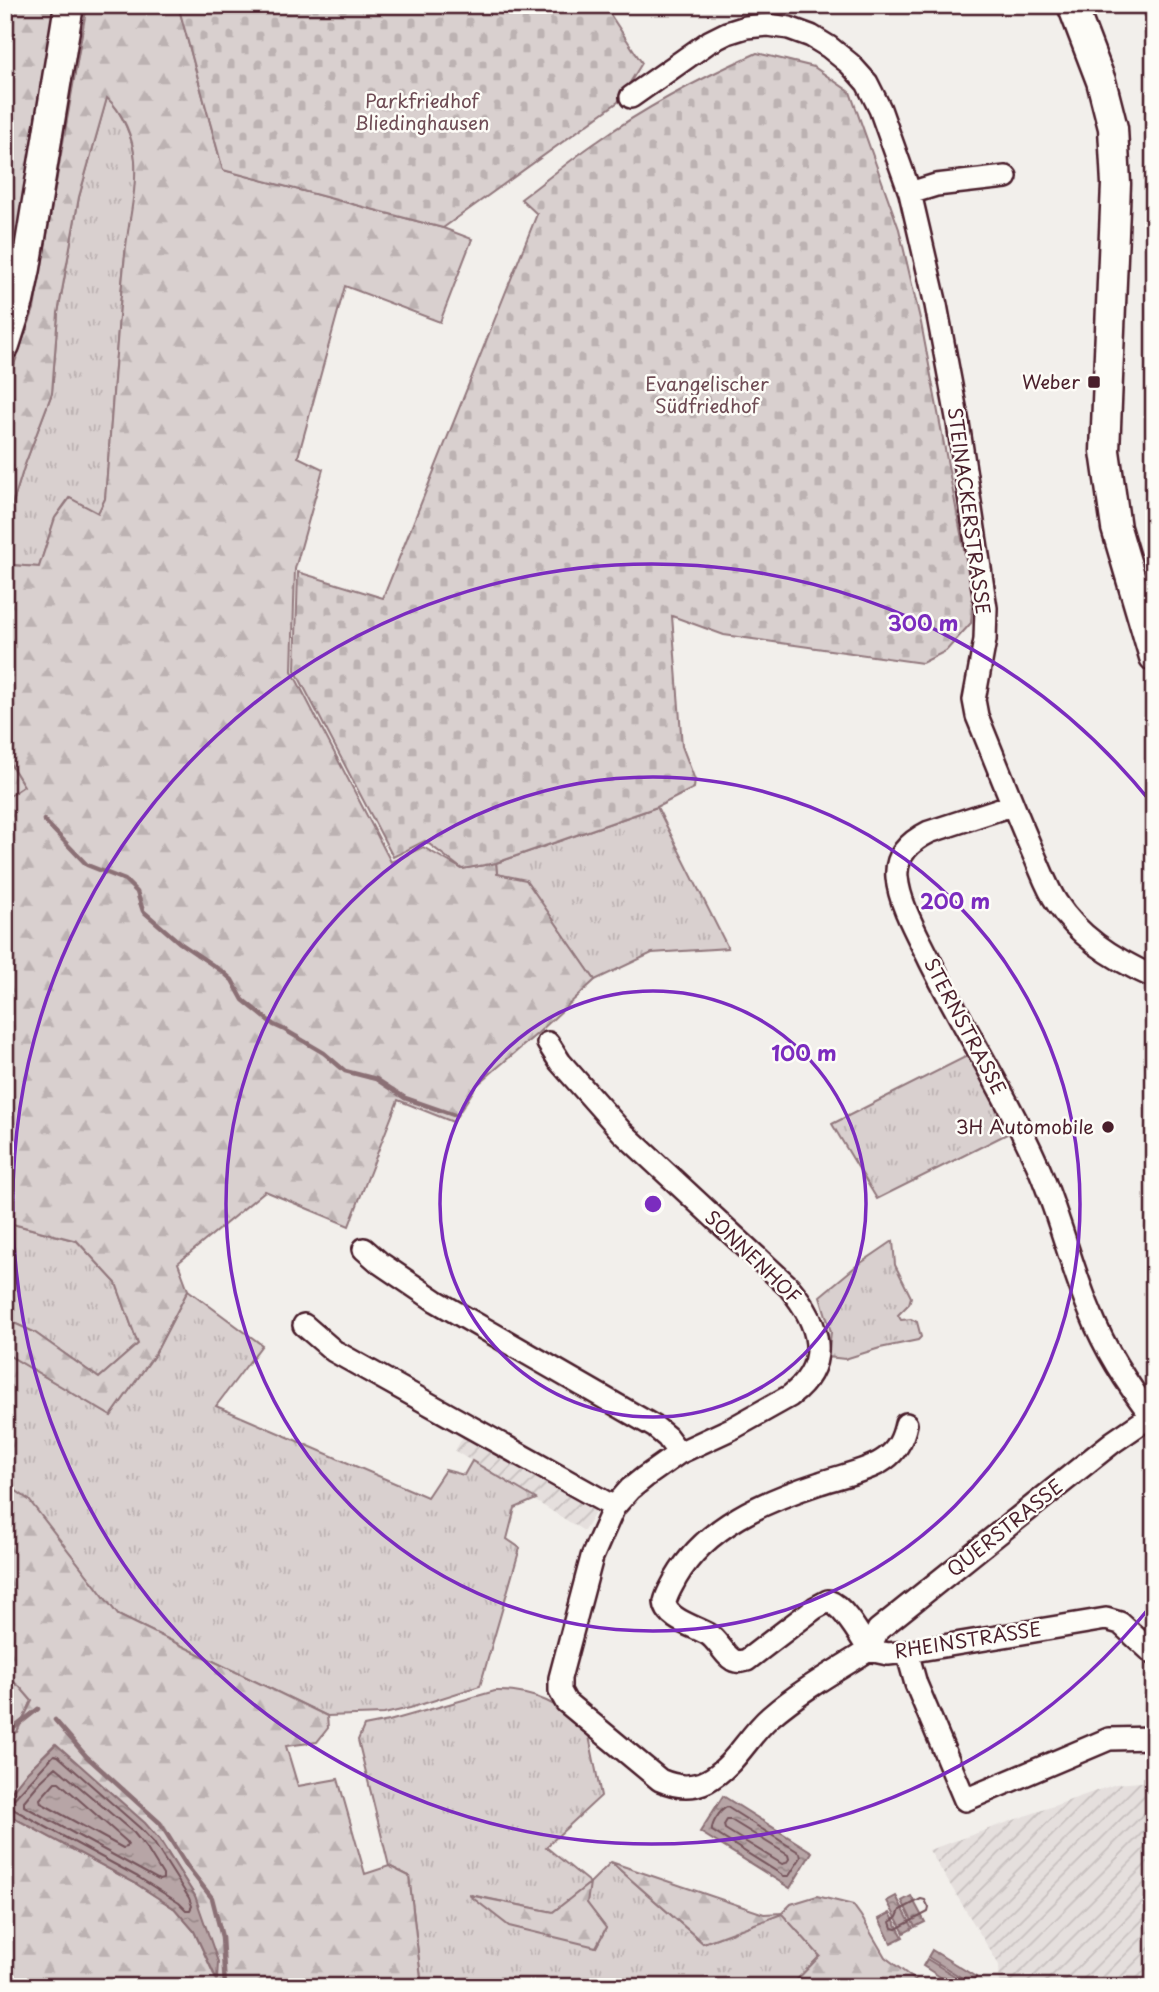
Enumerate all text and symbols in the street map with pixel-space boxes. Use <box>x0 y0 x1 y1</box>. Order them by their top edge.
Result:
park label: Parkfriedhof Bliedinghausen <box>354 86 490 136</box>
place label: Weber <box>1022 367 1080 395</box>
park label: Evangelischer Südfriedhof <box>645 369 769 419</box>
marker: Weber <box>1086 374 1102 390</box>
street label: STEINACKERSTRASSE <box>942 405 998 616</box>
text: 300 m <box>888 606 958 638</box>
text: 200 m <box>920 884 990 916</box>
street label: STERNSTRASSE <box>918 952 1014 1099</box>
text: 100 m <box>771 1036 837 1068</box>
place label: 3H Automobile <box>956 1112 1094 1140</box>
marker: 3H Automobile <box>1100 1119 1116 1135</box>
centre of rings <box>641 1192 665 1216</box>
street label: SONNENHOF <box>699 1203 808 1309</box>
street label: QUERSTRASSE <box>941 1472 1068 1583</box>
street label: RHEINSTRASSE <box>892 1614 1043 1664</box>

